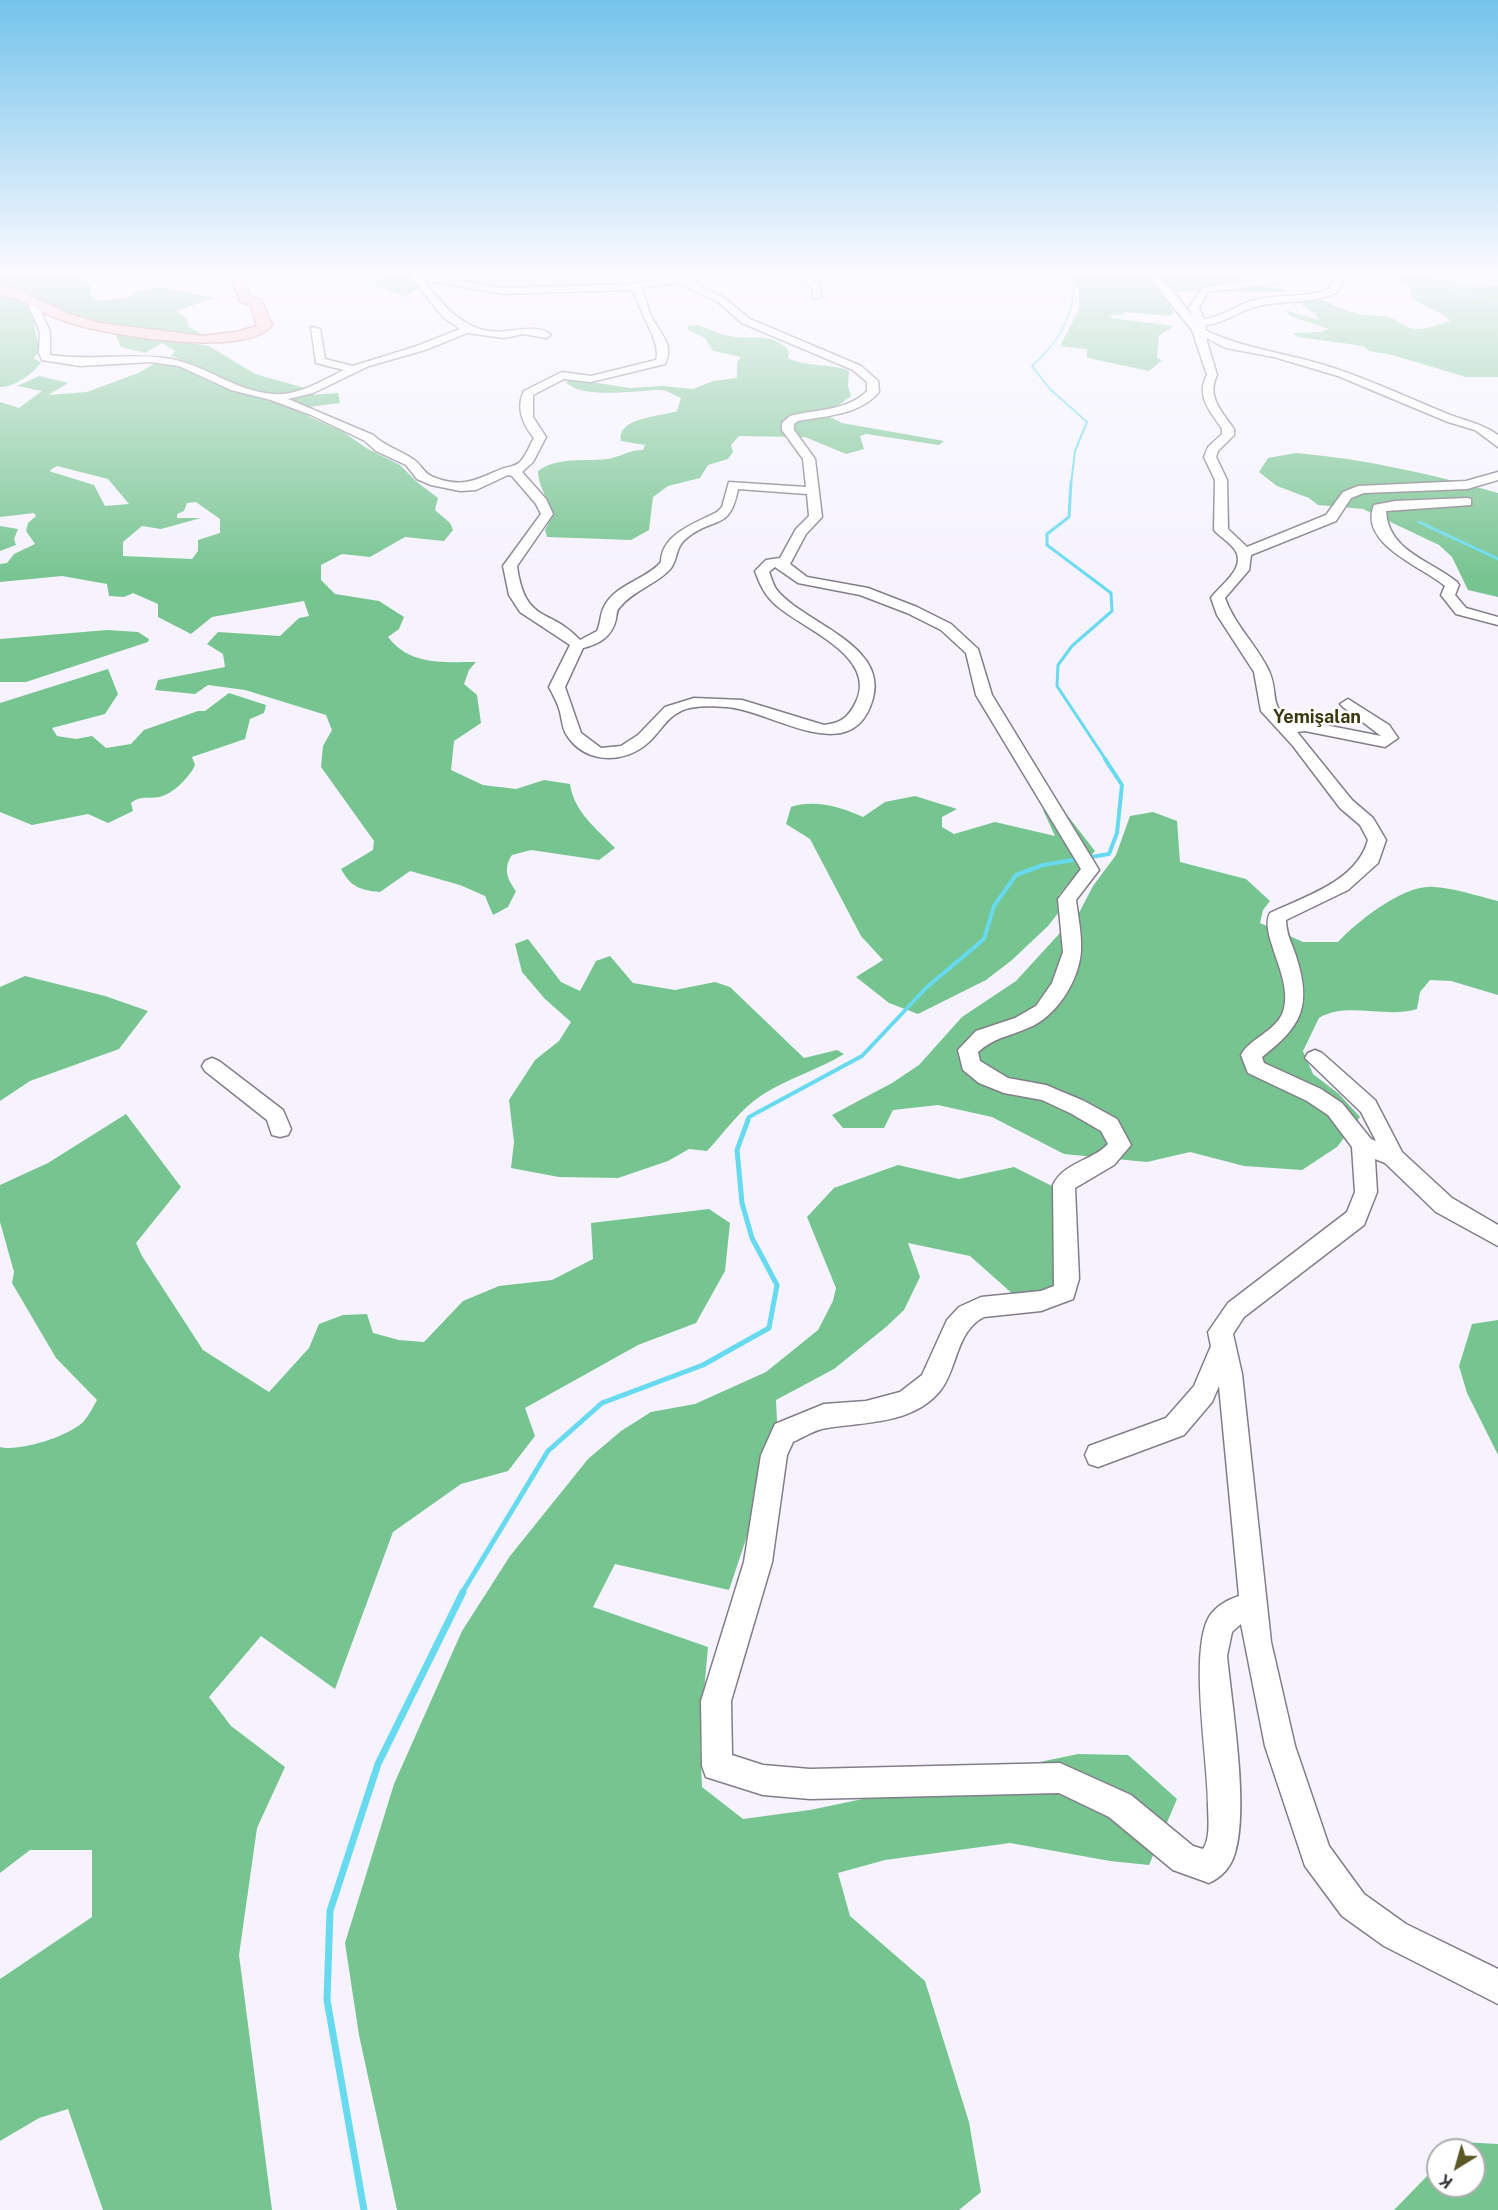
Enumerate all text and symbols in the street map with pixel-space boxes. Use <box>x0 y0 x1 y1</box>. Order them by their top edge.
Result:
district label: Yemişalan <box>1273 706 1361 728</box>
north arrow <box>1426 2138 1486 2198</box>
text: K <box>1436 2170 1456 2192</box>

